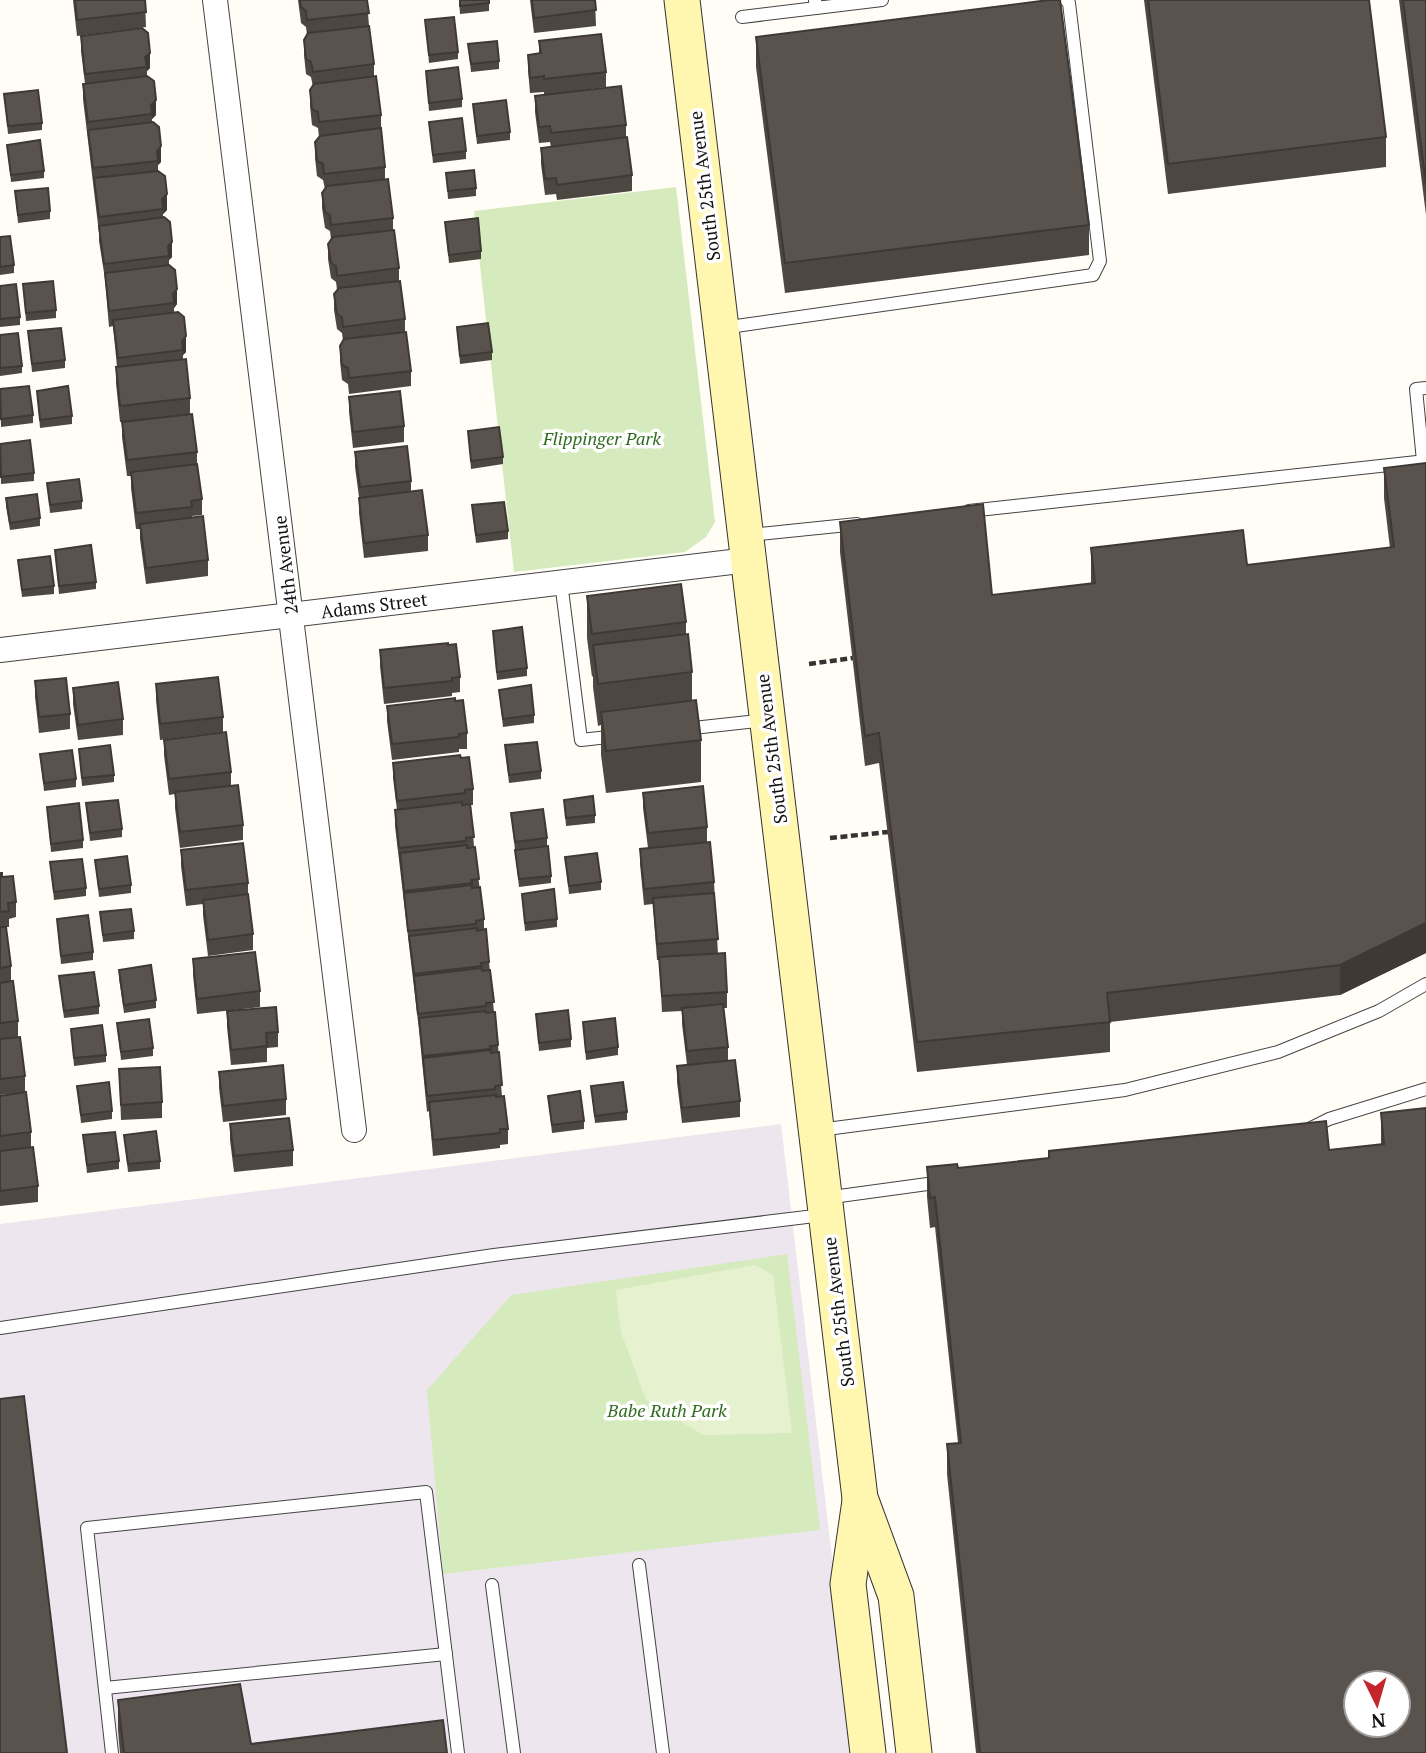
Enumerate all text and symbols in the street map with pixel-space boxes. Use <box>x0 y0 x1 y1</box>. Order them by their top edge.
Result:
street label: South 25th Avenue <box>683 110 725 262</box>
park label: Flippinger Park <box>542 426 661 450</box>
street label: 24th Avenue <box>267 514 303 616</box>
street label: Adams Street <box>319 587 429 623</box>
street label: South 25th Avenue <box>750 673 792 825</box>
street label: South 25th Avenue <box>817 1236 859 1388</box>
park label: Babe Ruth Park <box>606 1398 727 1422</box>
north arrow <box>1342 1669 1412 1739</box>
text: N <box>1370 1708 1387 1735</box>

